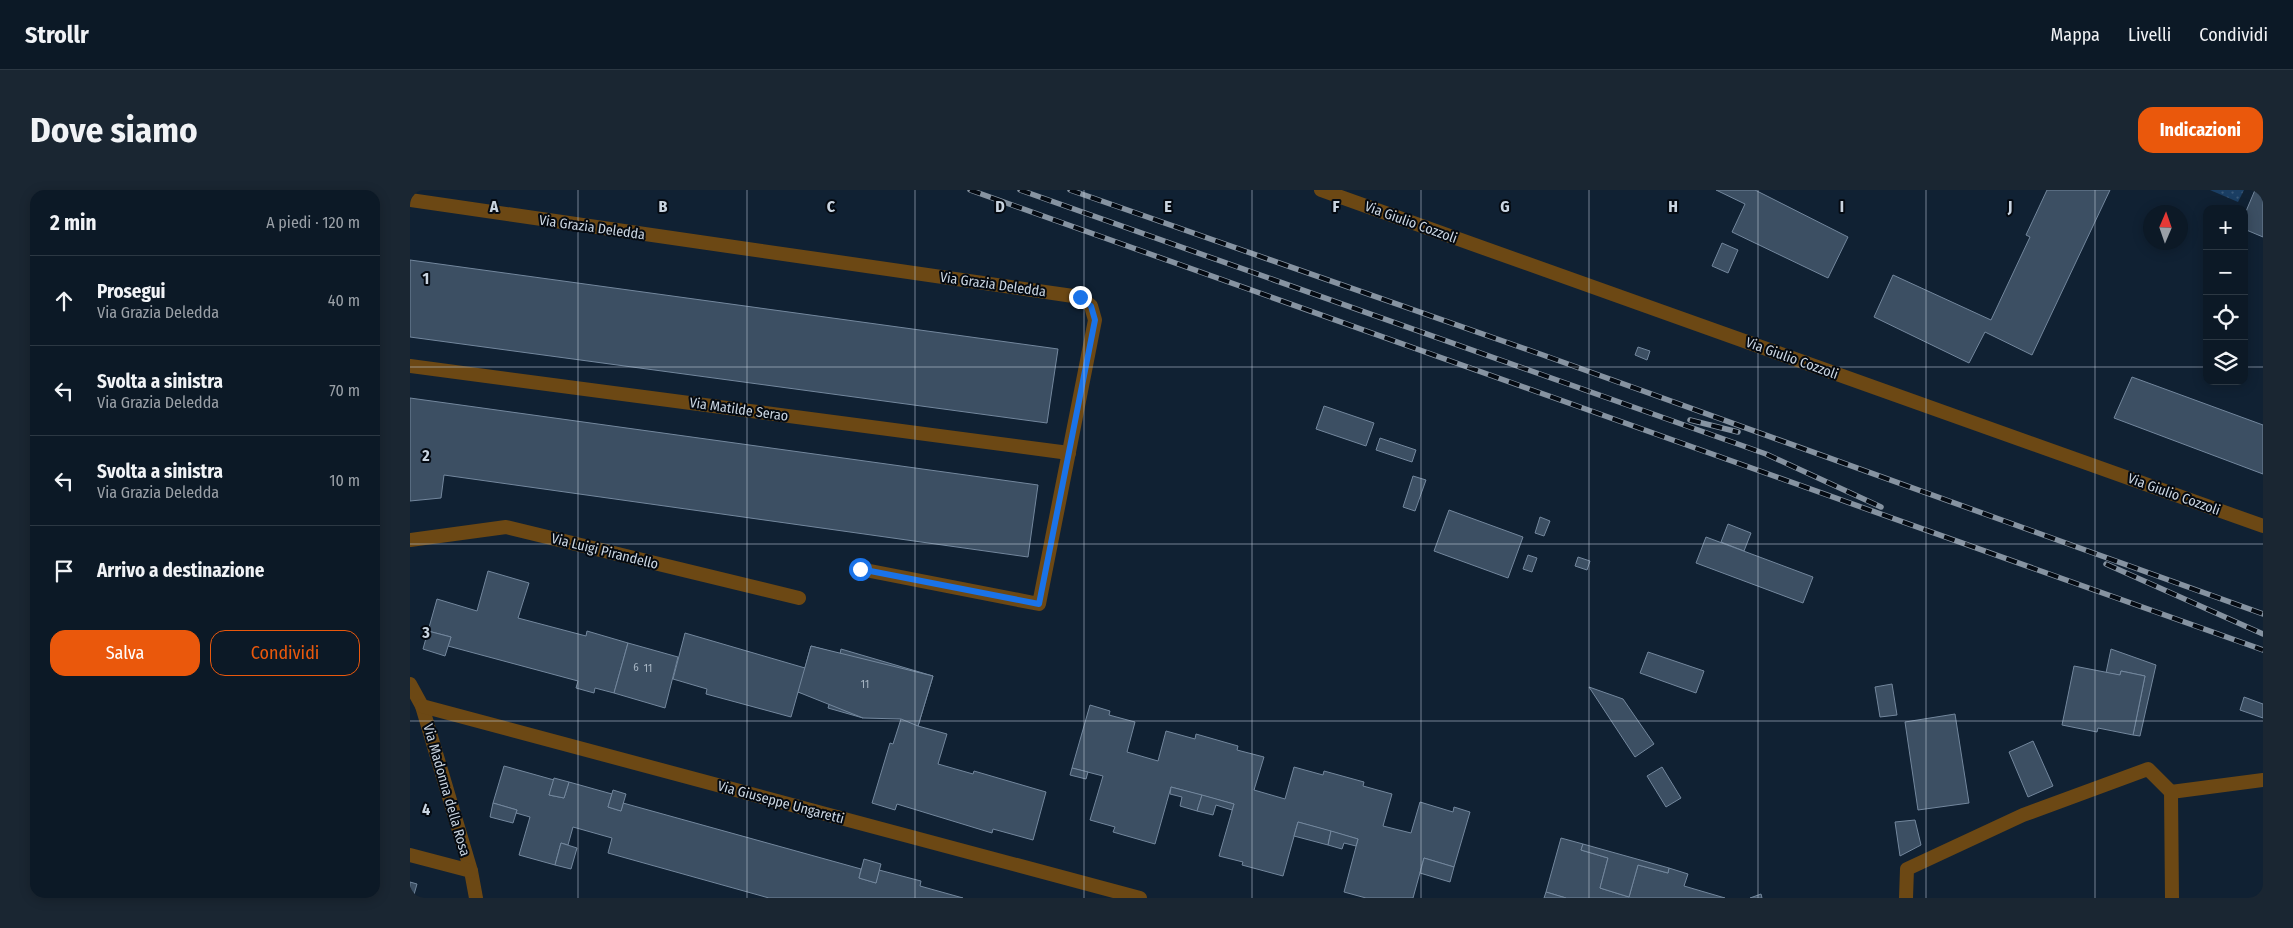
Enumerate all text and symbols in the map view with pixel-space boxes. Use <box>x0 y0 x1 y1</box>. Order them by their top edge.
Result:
text: Strollr <box>25 21 89 49</box>
text: Mappa <box>2051 24 2100 46</box>
text: Livelli <box>2128 24 2171 46</box>
text: Condividi <box>2199 24 2268 46</box>
button: Indicazioni <box>2138 107 2263 153</box>
text: Dove siamo <box>30 109 198 151</box>
text: A <box>489 197 499 216</box>
text: B <box>659 197 668 216</box>
text: C <box>827 197 836 216</box>
text: D <box>995 197 1005 216</box>
text: E <box>1164 197 1172 216</box>
text: F <box>1332 197 1340 216</box>
text: G <box>1500 197 1510 216</box>
text: H <box>1668 197 1678 216</box>
text: I <box>1840 197 1844 216</box>
text: J <box>2007 197 2012 216</box>
street label: Via Giulio Cozzoli <box>1362 198 1459 247</box>
north arrow <box>2143 205 2188 250</box>
map controls <box>2203 205 2248 385</box>
button: + <box>2203 205 2248 250</box>
text: 2 min <box>50 210 97 236</box>
street label: Via Grazia Deledda <box>538 212 646 243</box>
text: A piedi · 120 m <box>266 213 360 232</box>
button: − <box>2203 250 2248 295</box>
text: 1 <box>423 269 429 288</box>
street label: Via Grazia Deledda <box>939 269 1047 300</box>
text: Prosegui <box>97 280 166 303</box>
route end <box>1069 286 1092 309</box>
icon: ahead <box>50 287 78 315</box>
text: 40 m <box>328 291 360 310</box>
button: locate <box>2203 295 2248 340</box>
text: Via Grazia Deledda <box>97 303 219 322</box>
street label: Via Giulio Cozzoli <box>1743 334 1840 383</box>
button: layers <box>2203 340 2248 385</box>
text: Svolta a sinistra <box>97 370 223 393</box>
icon: left <box>50 377 78 405</box>
text: 70 m <box>329 381 360 400</box>
text: Via Grazia Deledda <box>97 393 219 412</box>
street label: Via Matilde Serao <box>688 394 789 425</box>
text: 2 <box>421 446 430 465</box>
text: Svolta a sinistra <box>97 460 223 483</box>
icon: left <box>50 467 78 495</box>
street label: Via Giulio Cozzoli <box>2125 470 2222 519</box>
text: 10 m <box>329 471 360 490</box>
text: Via Grazia Deledda <box>97 483 219 502</box>
street label: Via Luigi Pirandello <box>550 530 660 573</box>
icon: arrive <box>50 557 78 585</box>
route start <box>849 558 872 581</box>
text: Arrivo a destinazione <box>97 559 264 582</box>
text: 3 <box>421 623 430 642</box>
button: Salva <box>50 630 200 676</box>
button: Condividi <box>210 630 360 676</box>
house number: 6 <box>633 661 639 674</box>
house number: 11 <box>644 662 652 675</box>
house number: 11 <box>861 678 869 691</box>
street label: Via Madonna della Rosa <box>419 722 474 858</box>
street label: Via Giuseppe Ungaretti <box>716 777 846 828</box>
text: 4 <box>422 800 430 819</box>

